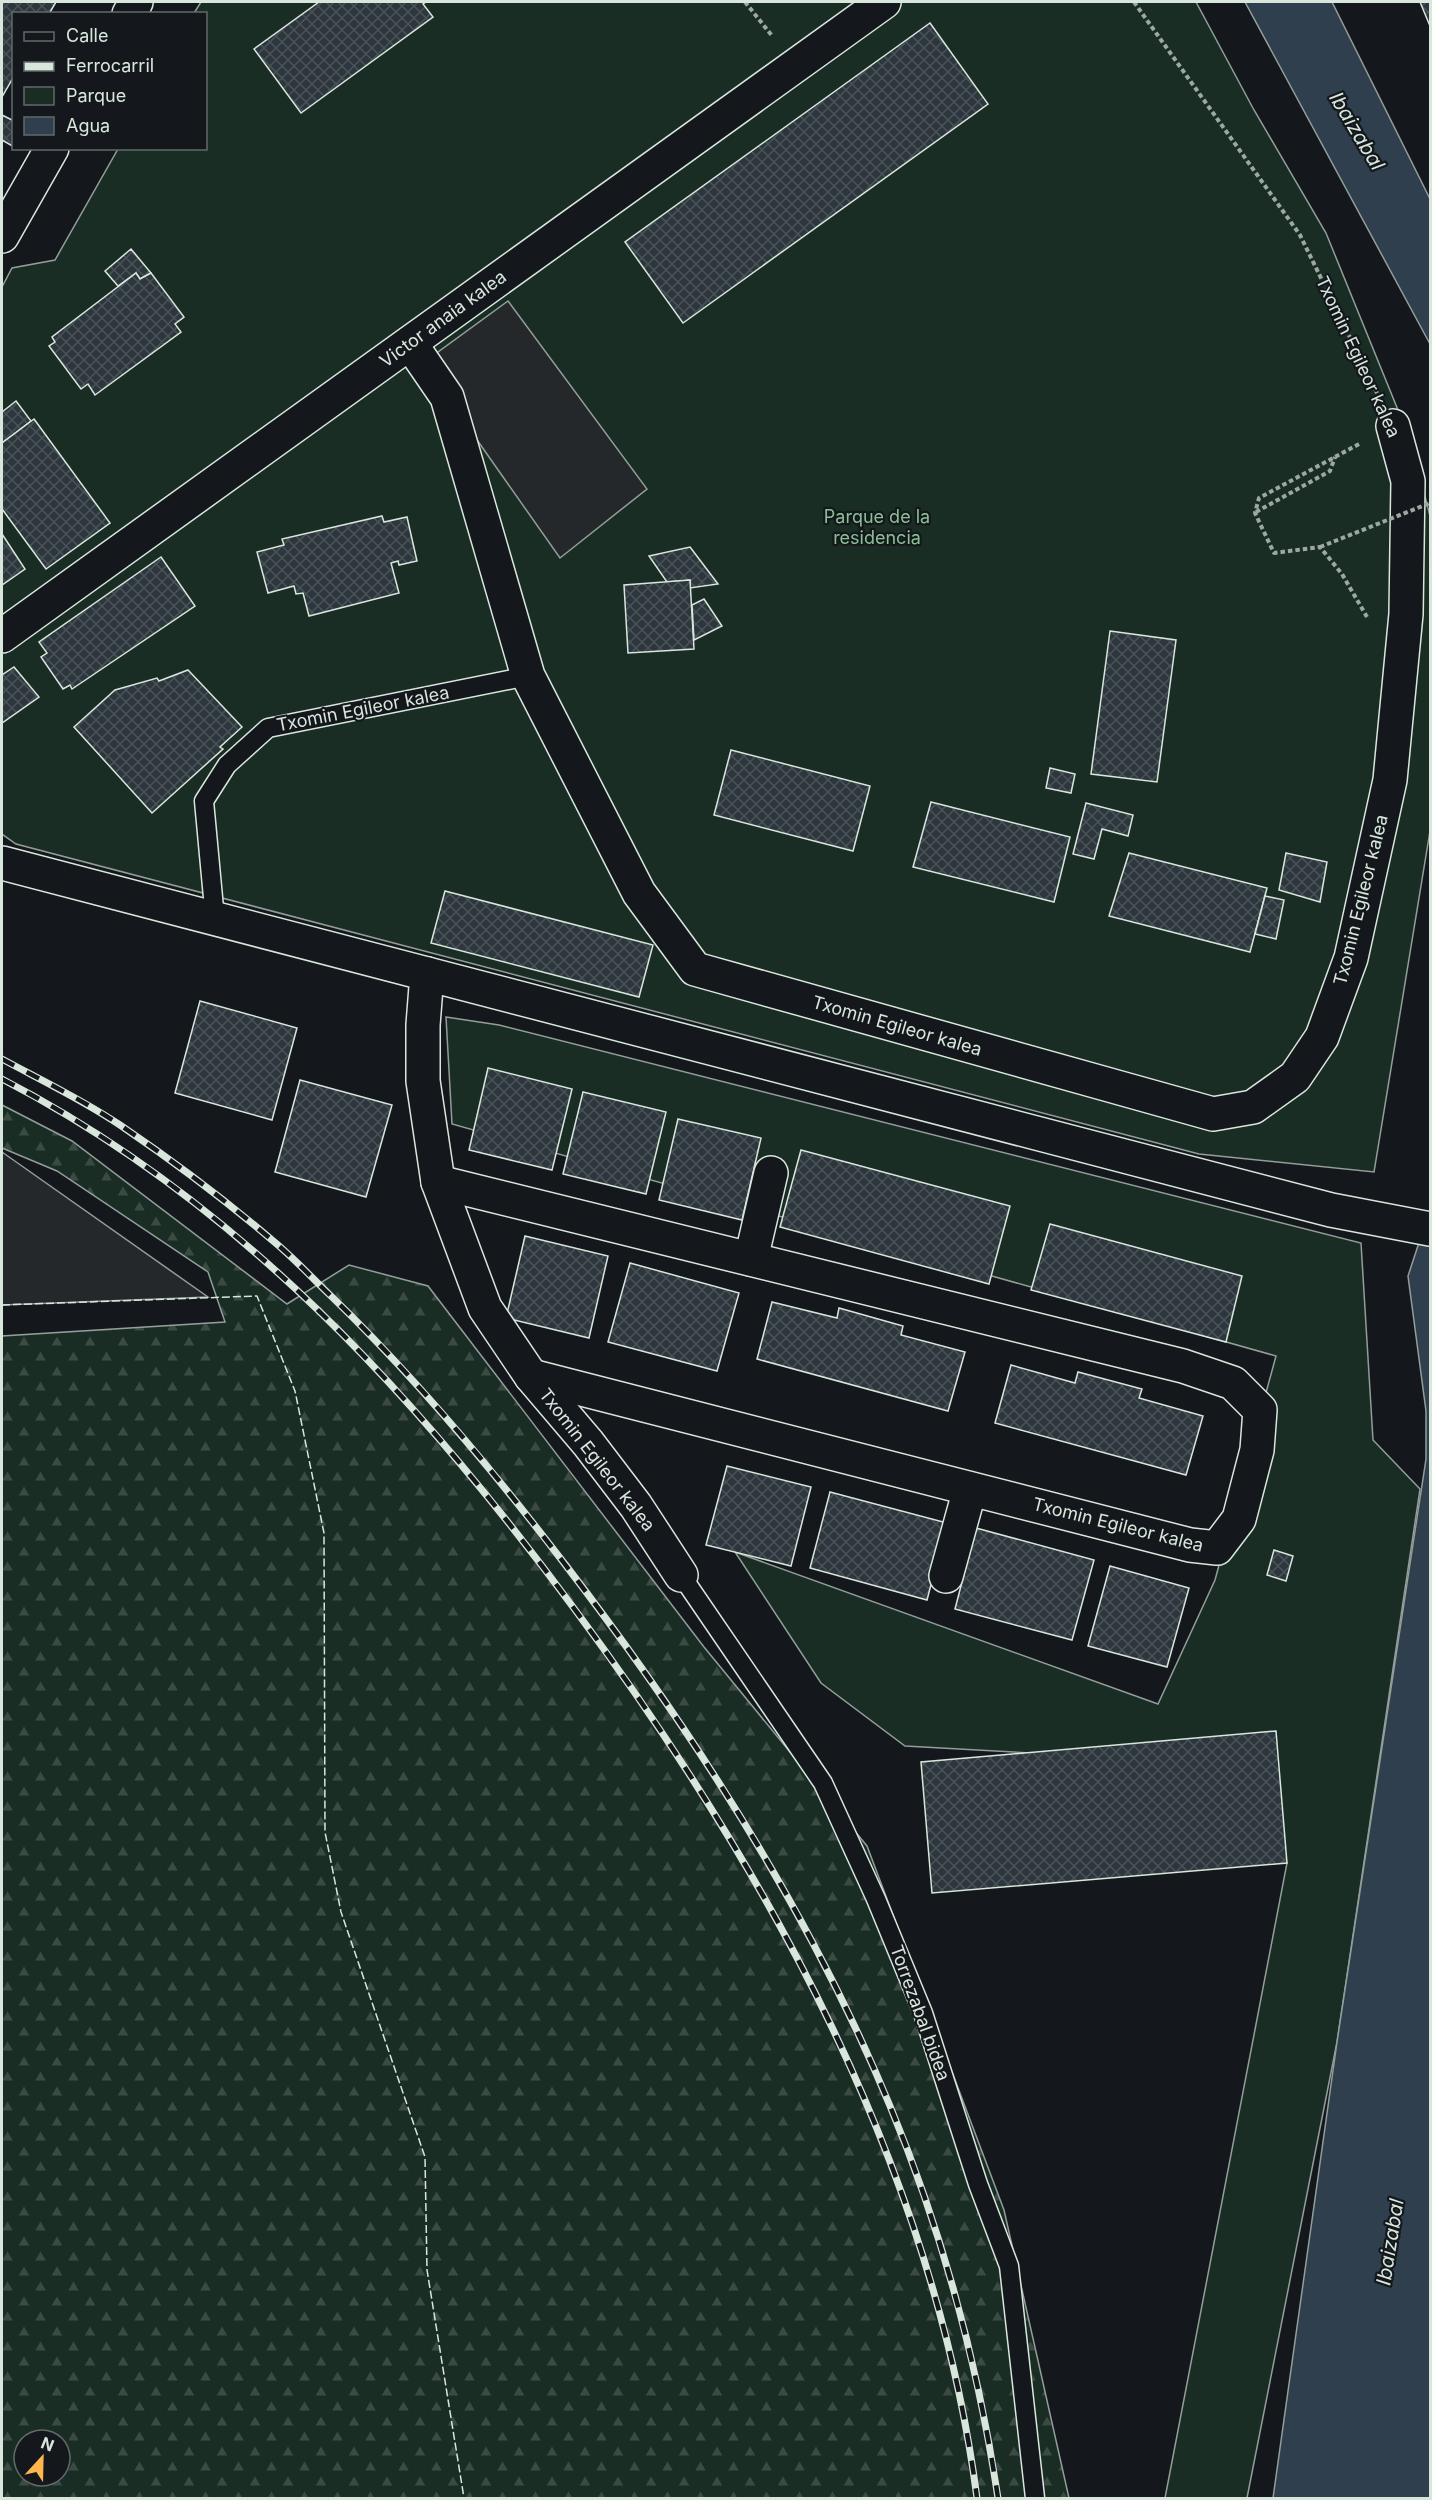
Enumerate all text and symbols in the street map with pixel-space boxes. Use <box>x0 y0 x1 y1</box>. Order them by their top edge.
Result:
legend <box>12 12 207 150</box>
text: Calle <box>66 25 108 46</box>
text: Ferrocarril <box>66 55 154 76</box>
text: Parque <box>66 85 126 106</box>
water label: Ibaizabal <box>1324 87 1390 175</box>
text: Agua <box>66 115 110 136</box>
street label: Victor anaia kalea <box>375 266 510 371</box>
street label: Txomin Egileor kalea <box>1312 273 1405 441</box>
park label: Parque de la residencia <box>824 506 930 548</box>
street label: Txomin Egileor kalea <box>275 681 451 736</box>
street label: Txomin Egileor kalea <box>1329 812 1392 987</box>
street label: Txomin Egileor kalea <box>810 991 984 1060</box>
street label: Txomin Egileor kalea <box>535 1384 660 1535</box>
street label: Txomin Egileor kalea <box>1031 1493 1206 1556</box>
street label: Torrezabal bidea <box>886 1942 955 2083</box>
water label: Ibaizabal <box>1371 2197 1409 2287</box>
north arrow <box>12 2428 72 2488</box>
text: N <box>38 2433 57 2456</box>

